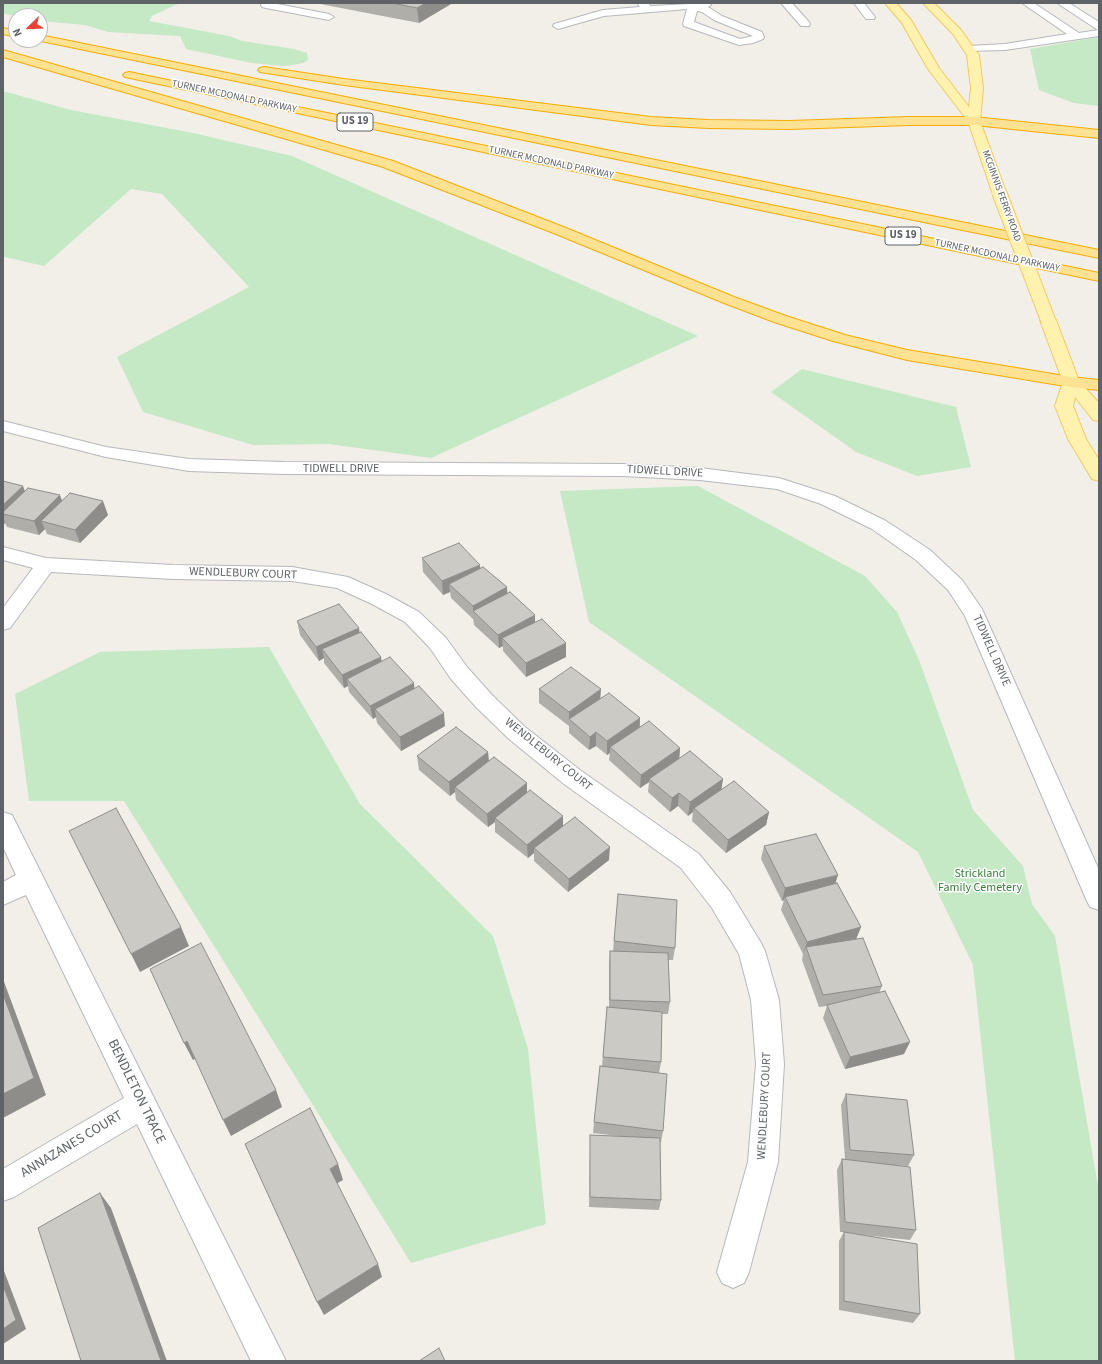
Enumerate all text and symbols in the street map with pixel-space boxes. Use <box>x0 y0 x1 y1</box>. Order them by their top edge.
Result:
north arrow <box>8 8 48 48</box>
text: N <box>9 26 26 39</box>
street label: TURNER MCDONALD PARKWAY <box>170 78 298 116</box>
road number: US 19 <box>337 113 373 131</box>
street label: TURNER MCDONALD PARKWAY <box>487 144 615 182</box>
street label: MCGINNIS FERRY ROAD <box>979 149 1023 243</box>
road number: US 19 <box>885 227 921 245</box>
street label: TURNER MCDONALD PARKWAY <box>933 237 1061 275</box>
street label: TIDWELL DRIVE <box>303 462 379 476</box>
street label: TIDWELL DRIVE <box>626 463 704 481</box>
street label: WENDLEBURY COURT <box>189 565 297 583</box>
street label: TIDWELL DRIVE <box>969 613 1013 689</box>
street label: WENDLEBURY COURT <box>501 715 595 795</box>
park label: Strickland Family Cemetery <box>938 867 1022 895</box>
street label: BENDLETON TRACE <box>103 1037 169 1147</box>
street label: WENDLEBURY COURT <box>755 1052 775 1160</box>
street label: ANNAZANES COURT <box>18 1108 126 1182</box>

